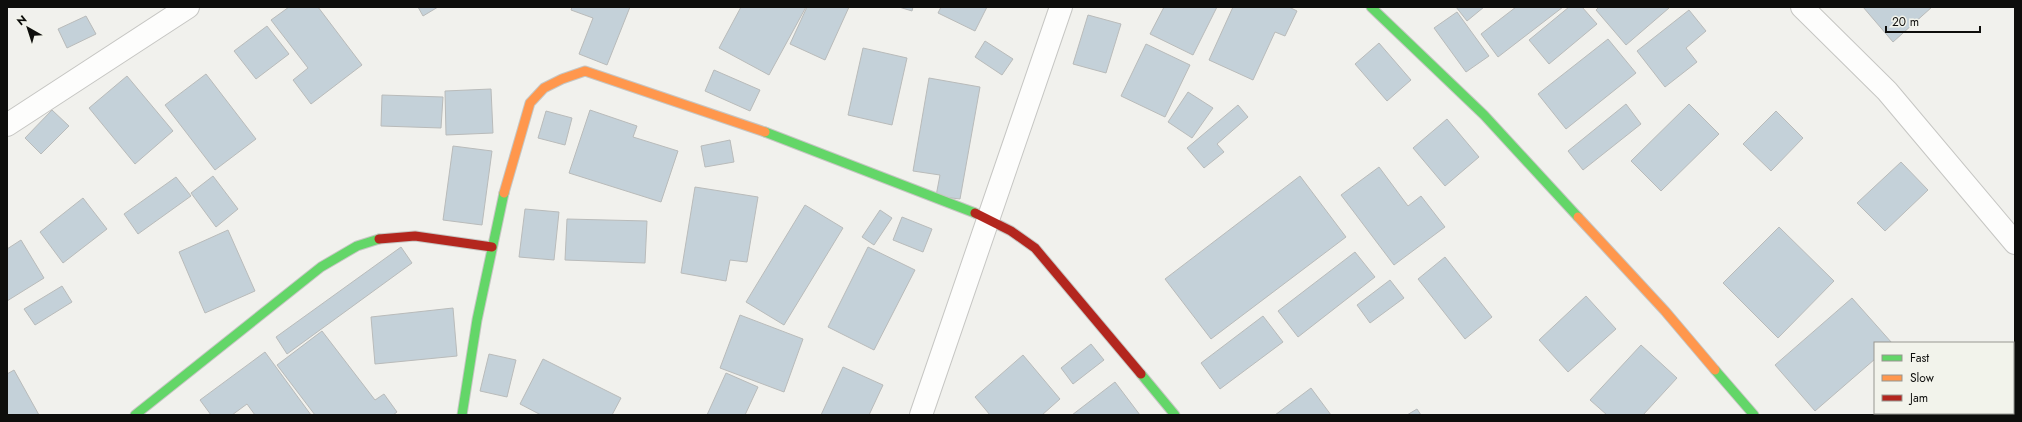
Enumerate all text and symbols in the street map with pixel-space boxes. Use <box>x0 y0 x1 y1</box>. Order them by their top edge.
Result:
north arrow <box>8 8 48 48</box>
scale bar <box>1886 8 1980 34</box>
text: N <box>13 11 30 29</box>
text: 20 m <box>1892 13 1919 31</box>
legend <box>1874 342 2014 414</box>
text: Fast <box>1910 349 1929 367</box>
text: Slow <box>1910 369 1935 387</box>
text: Jam <box>1908 389 1928 407</box>

